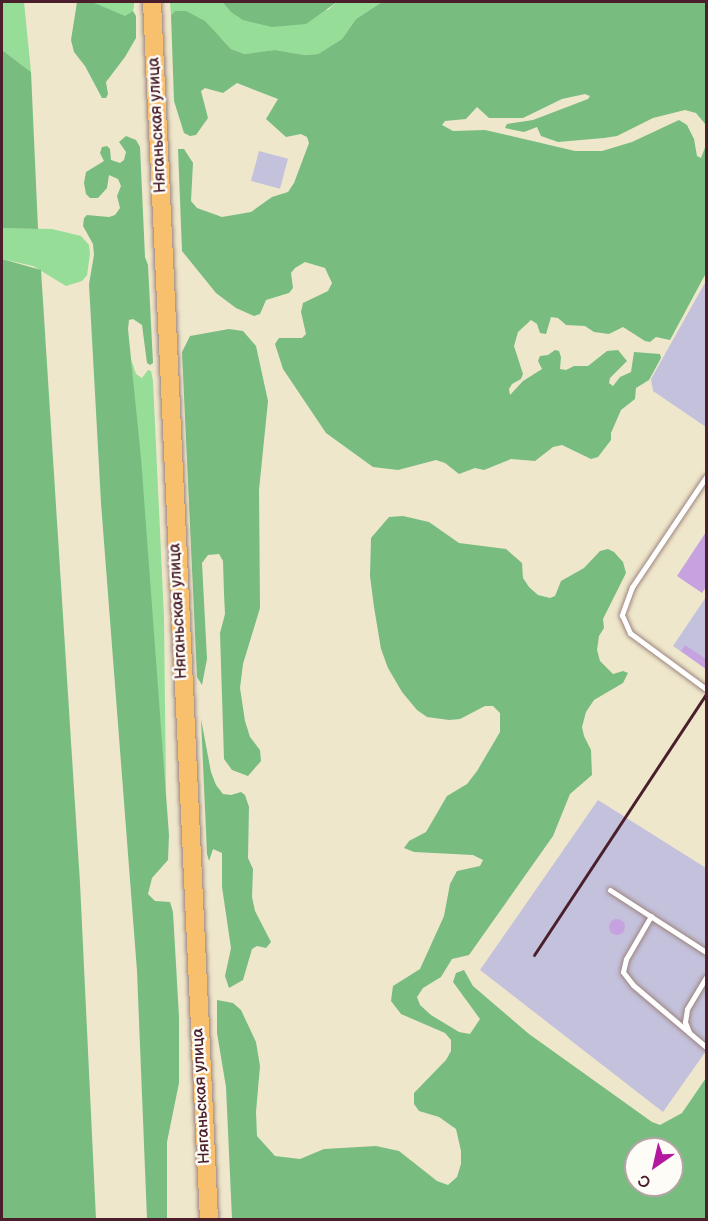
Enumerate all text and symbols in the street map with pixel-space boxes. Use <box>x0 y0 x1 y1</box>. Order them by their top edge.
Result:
street label: Няганьская улица <box>145 57 171 193</box>
street label: Няганьская улица <box>166 543 192 679</box>
street label: Няганьская улица <box>189 1028 215 1164</box>
north arrow <box>624 1137 684 1197</box>
text: С <box>635 1170 655 1192</box>

